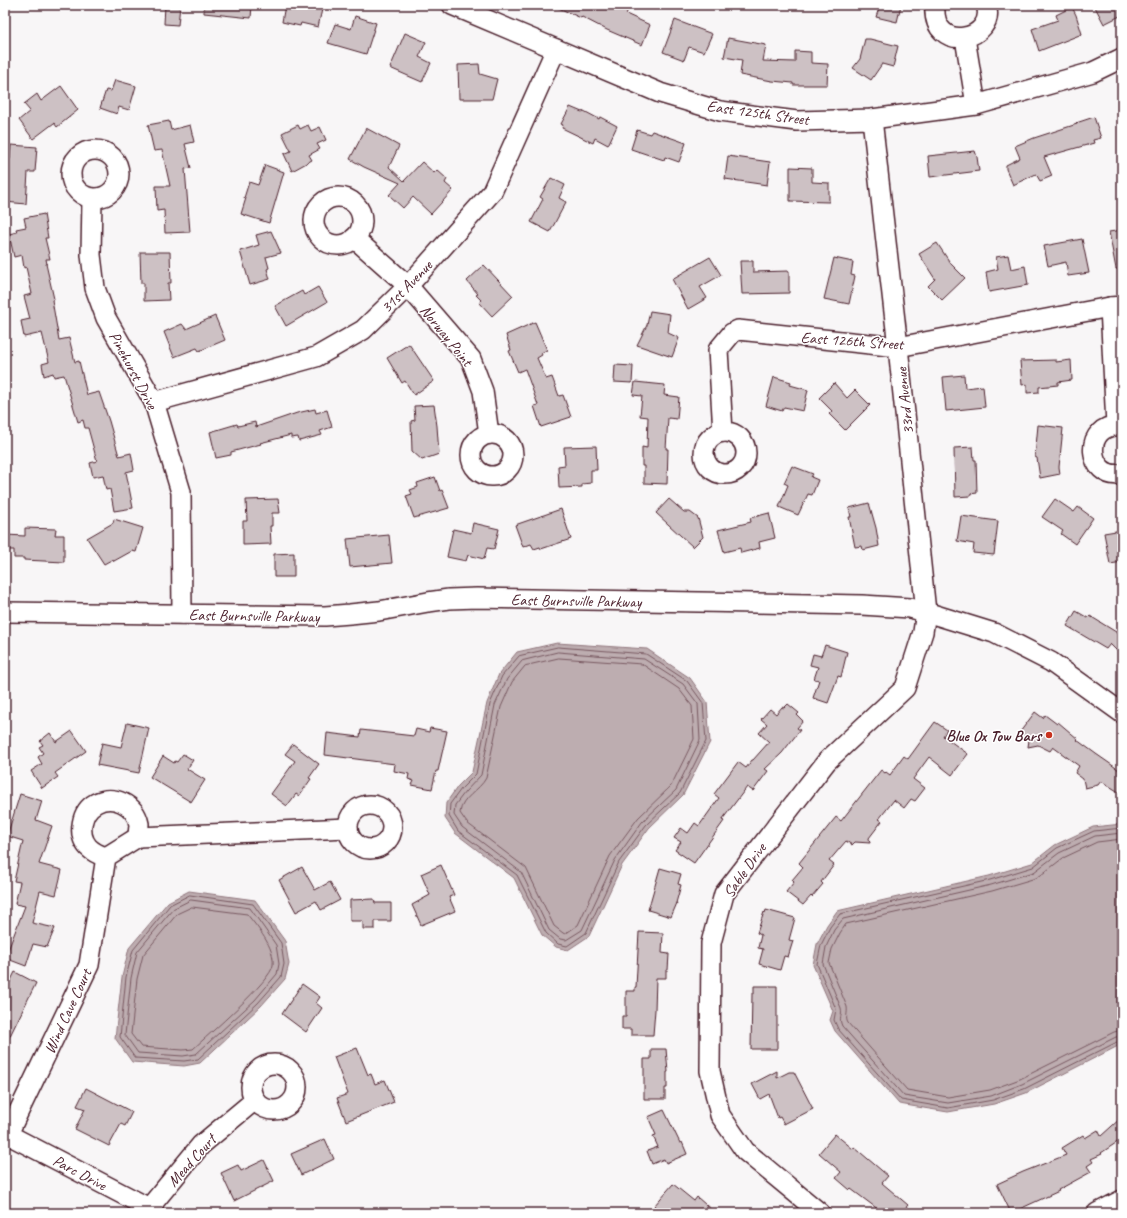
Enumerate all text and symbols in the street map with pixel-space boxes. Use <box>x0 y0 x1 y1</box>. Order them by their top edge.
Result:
street label: East 125th Street <box>706 96 812 130</box>
street label: 31st Avenue <box>377 255 438 317</box>
street label: Norway Point <box>415 301 478 372</box>
street label: East 126th Street <box>800 327 906 355</box>
street label: Pinehurst Drive <box>104 328 163 414</box>
street label: 33rd Avenue <box>891 365 918 435</box>
street label: East Burnsville Parkway <box>511 590 643 612</box>
street label: East Burnsville Parkway <box>189 605 321 627</box>
place label: Blue Ox Tow Bars <box>946 726 1043 746</box>
marker: Blue Ox Tow Bars <box>1044 730 1054 740</box>
street label: Sable Drive <box>719 838 772 902</box>
street label: Wind Cave Court <box>40 964 97 1057</box>
street label: Mead Court <box>163 1128 222 1191</box>
street label: Parc Drive <box>49 1151 111 1196</box>

